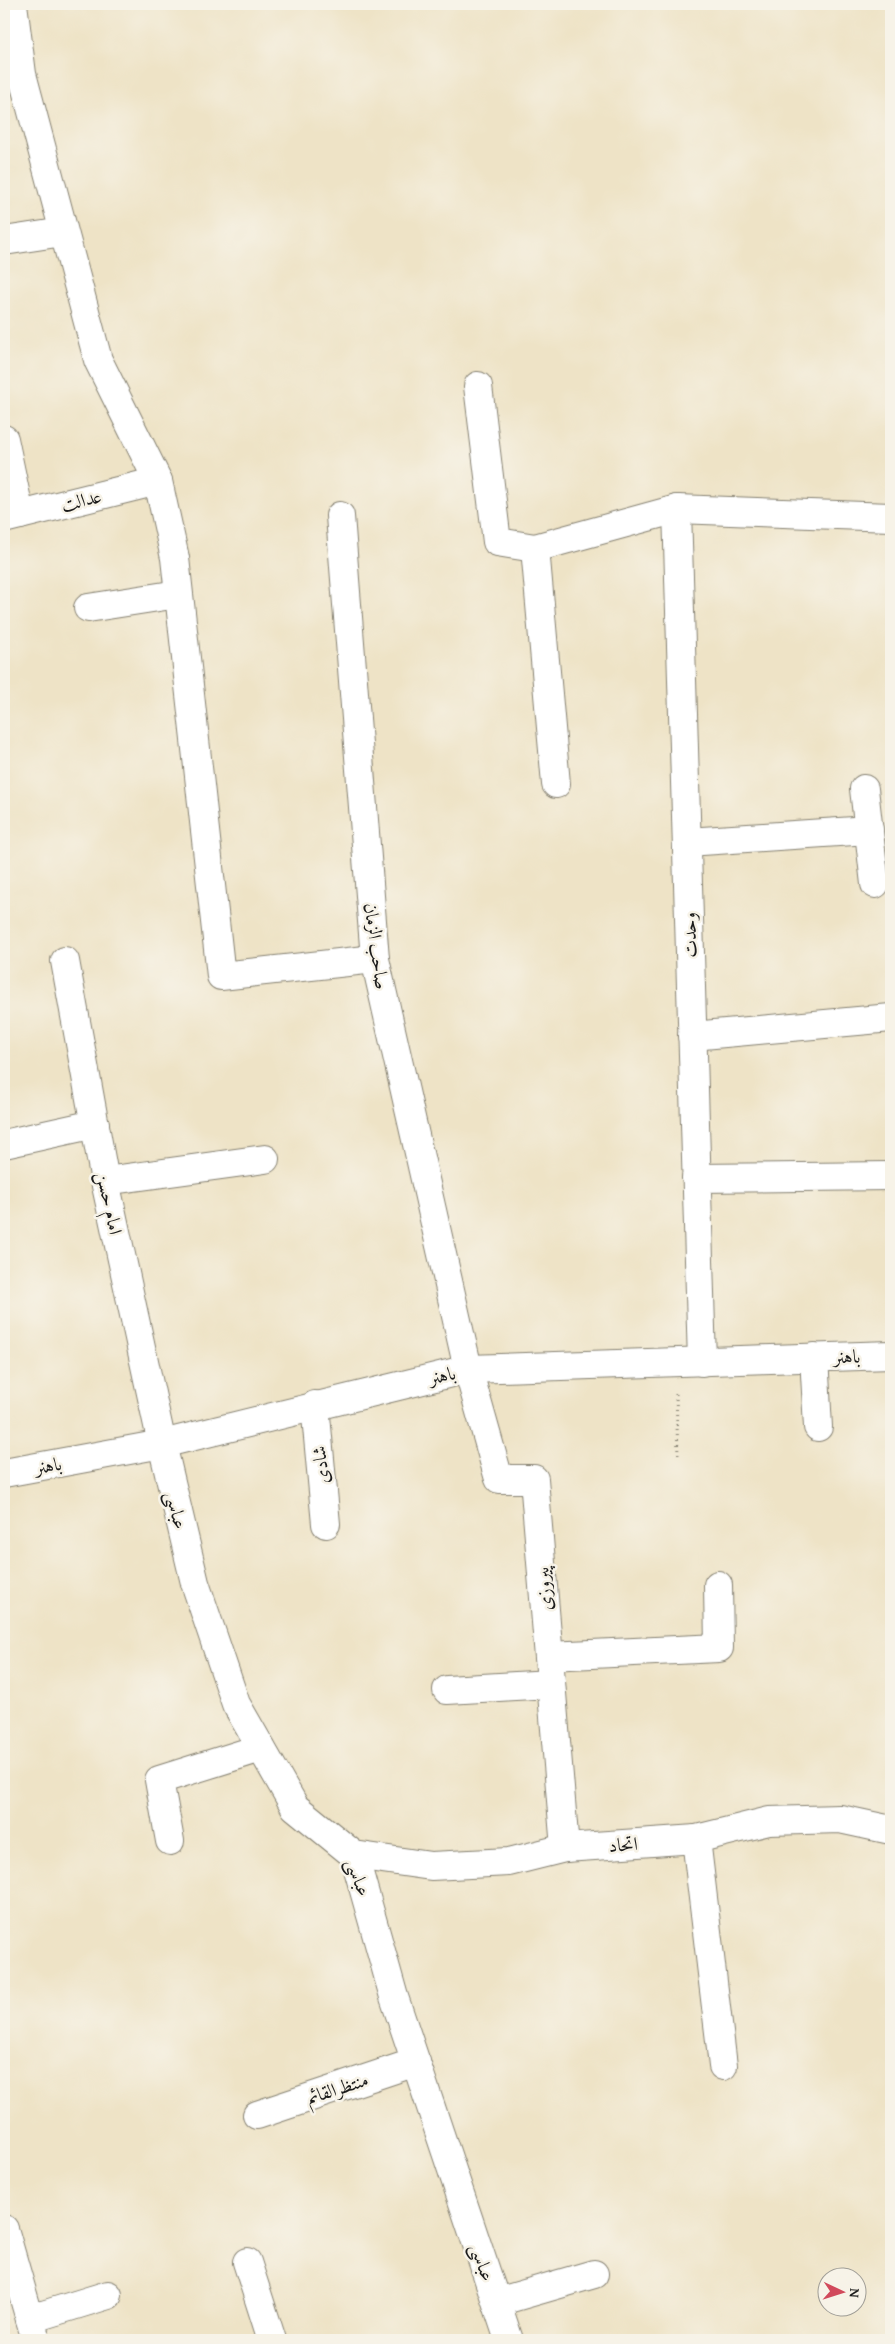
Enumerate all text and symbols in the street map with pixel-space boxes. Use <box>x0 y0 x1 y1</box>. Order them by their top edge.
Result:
street label: عدالت <box>58 482 104 518</box>
street label: صاحب الزمان <box>357 901 397 991</box>
street label: وحدت <box>674 912 704 958</box>
street label: امام حسن <box>87 1169 130 1238</box>
street label: باهنر <box>831 1342 861 1371</box>
street label: باهنر <box>424 1358 458 1392</box>
street label: شادی <box>304 1445 336 1485</box>
street label: باهنر <box>30 1449 64 1481</box>
street label: عباسی <box>159 1488 195 1532</box>
street label: پیروزی <box>527 1565 559 1612</box>
street label: اتحاد <box>607 1829 639 1859</box>
street label: عباسی <box>339 1854 379 1900</box>
street label: منتظرالقائم <box>302 2065 373 2114</box>
street label: عباسی <box>464 2239 502 2285</box>
north arrow <box>818 2266 868 2316</box>
text: N <box>845 2288 865 2299</box>

